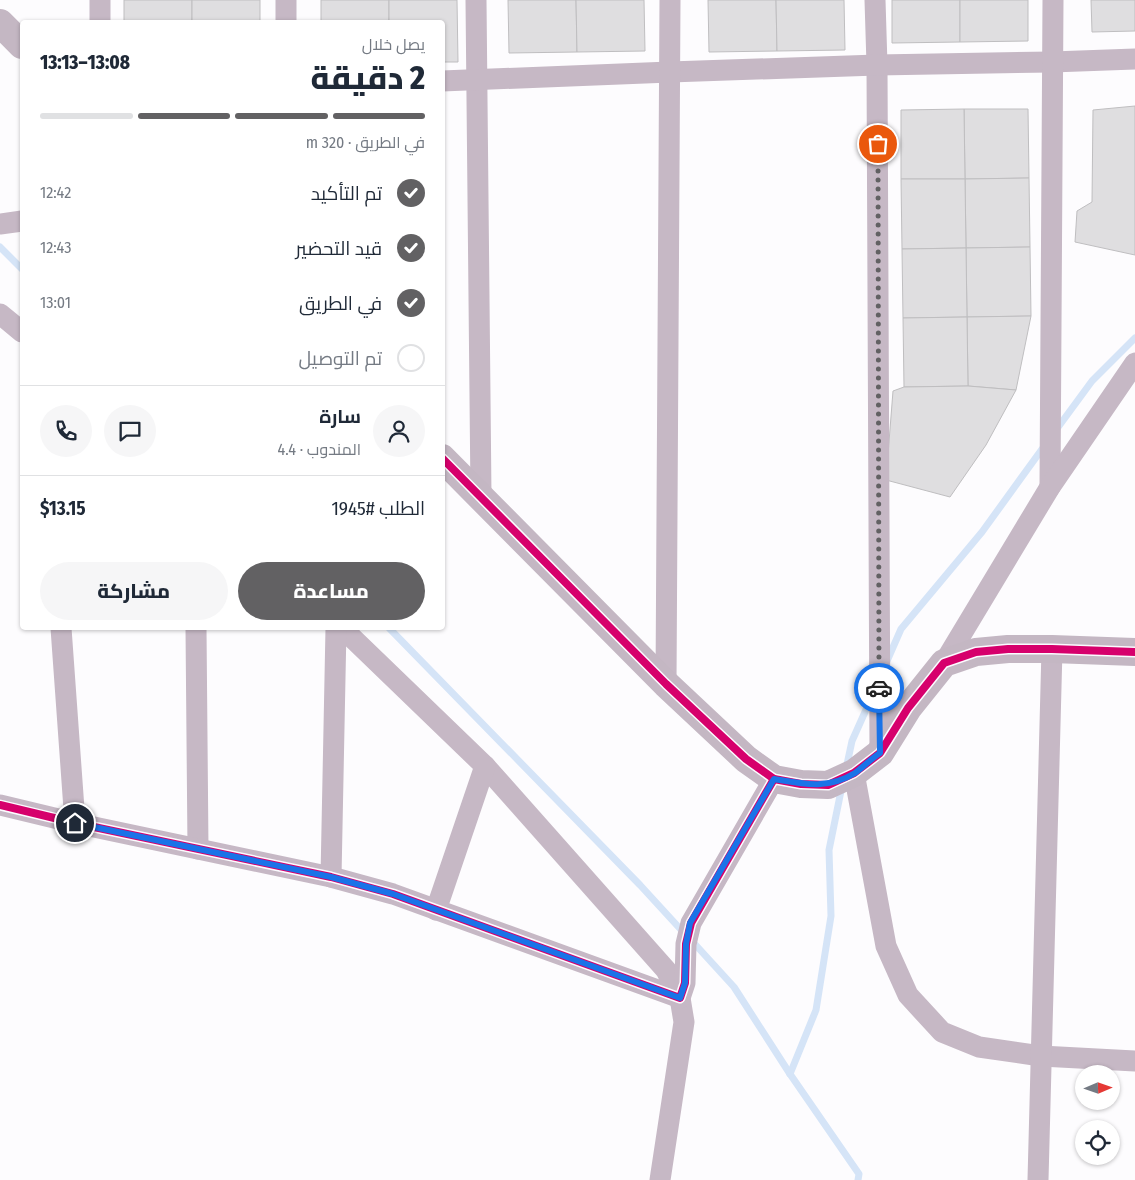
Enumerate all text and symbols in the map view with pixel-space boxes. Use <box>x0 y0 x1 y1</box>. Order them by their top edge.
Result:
text: يصل خلال <box>362 35 425 54</box>
text: 13:08–13:13 <box>40 51 130 74</box>
text: 2 دقيقة <box>311 59 425 97</box>
pin <box>857 123 899 165</box>
icon: bag <box>864 130 892 158</box>
text: في الطريق · 320 m <box>306 133 425 152</box>
icon: check <box>397 179 425 207</box>
text: تم التأكيد <box>311 182 382 205</box>
text: 12:42 <box>40 183 71 202</box>
icon: check <box>397 234 425 262</box>
text: قيد التحضير <box>295 237 382 260</box>
text: 12:43 <box>40 238 71 257</box>
icon: check <box>397 289 425 317</box>
text: في الطريق <box>299 292 382 315</box>
text: 13:01 <box>40 293 71 312</box>
text: تم التوصيل <box>299 347 382 370</box>
button: phone <box>40 405 92 457</box>
button: chat <box>104 405 156 457</box>
text: سارة <box>319 405 361 428</box>
button: person <box>373 405 425 457</box>
text: المندوب · 4.4 <box>278 440 361 459</box>
text: $13.15 <box>40 497 86 520</box>
text: الطلب #1945 <box>331 497 425 520</box>
button: مشاركة <box>40 562 228 620</box>
button: مساعدة <box>238 562 425 620</box>
courier <box>854 663 904 713</box>
icon: car <box>865 674 893 702</box>
pin <box>54 802 96 844</box>
icon: home <box>61 809 89 837</box>
north arrow <box>1075 1065 1120 1110</box>
map controls <box>1075 1065 1120 1165</box>
button: locate <box>1075 1120 1120 1165</box>

